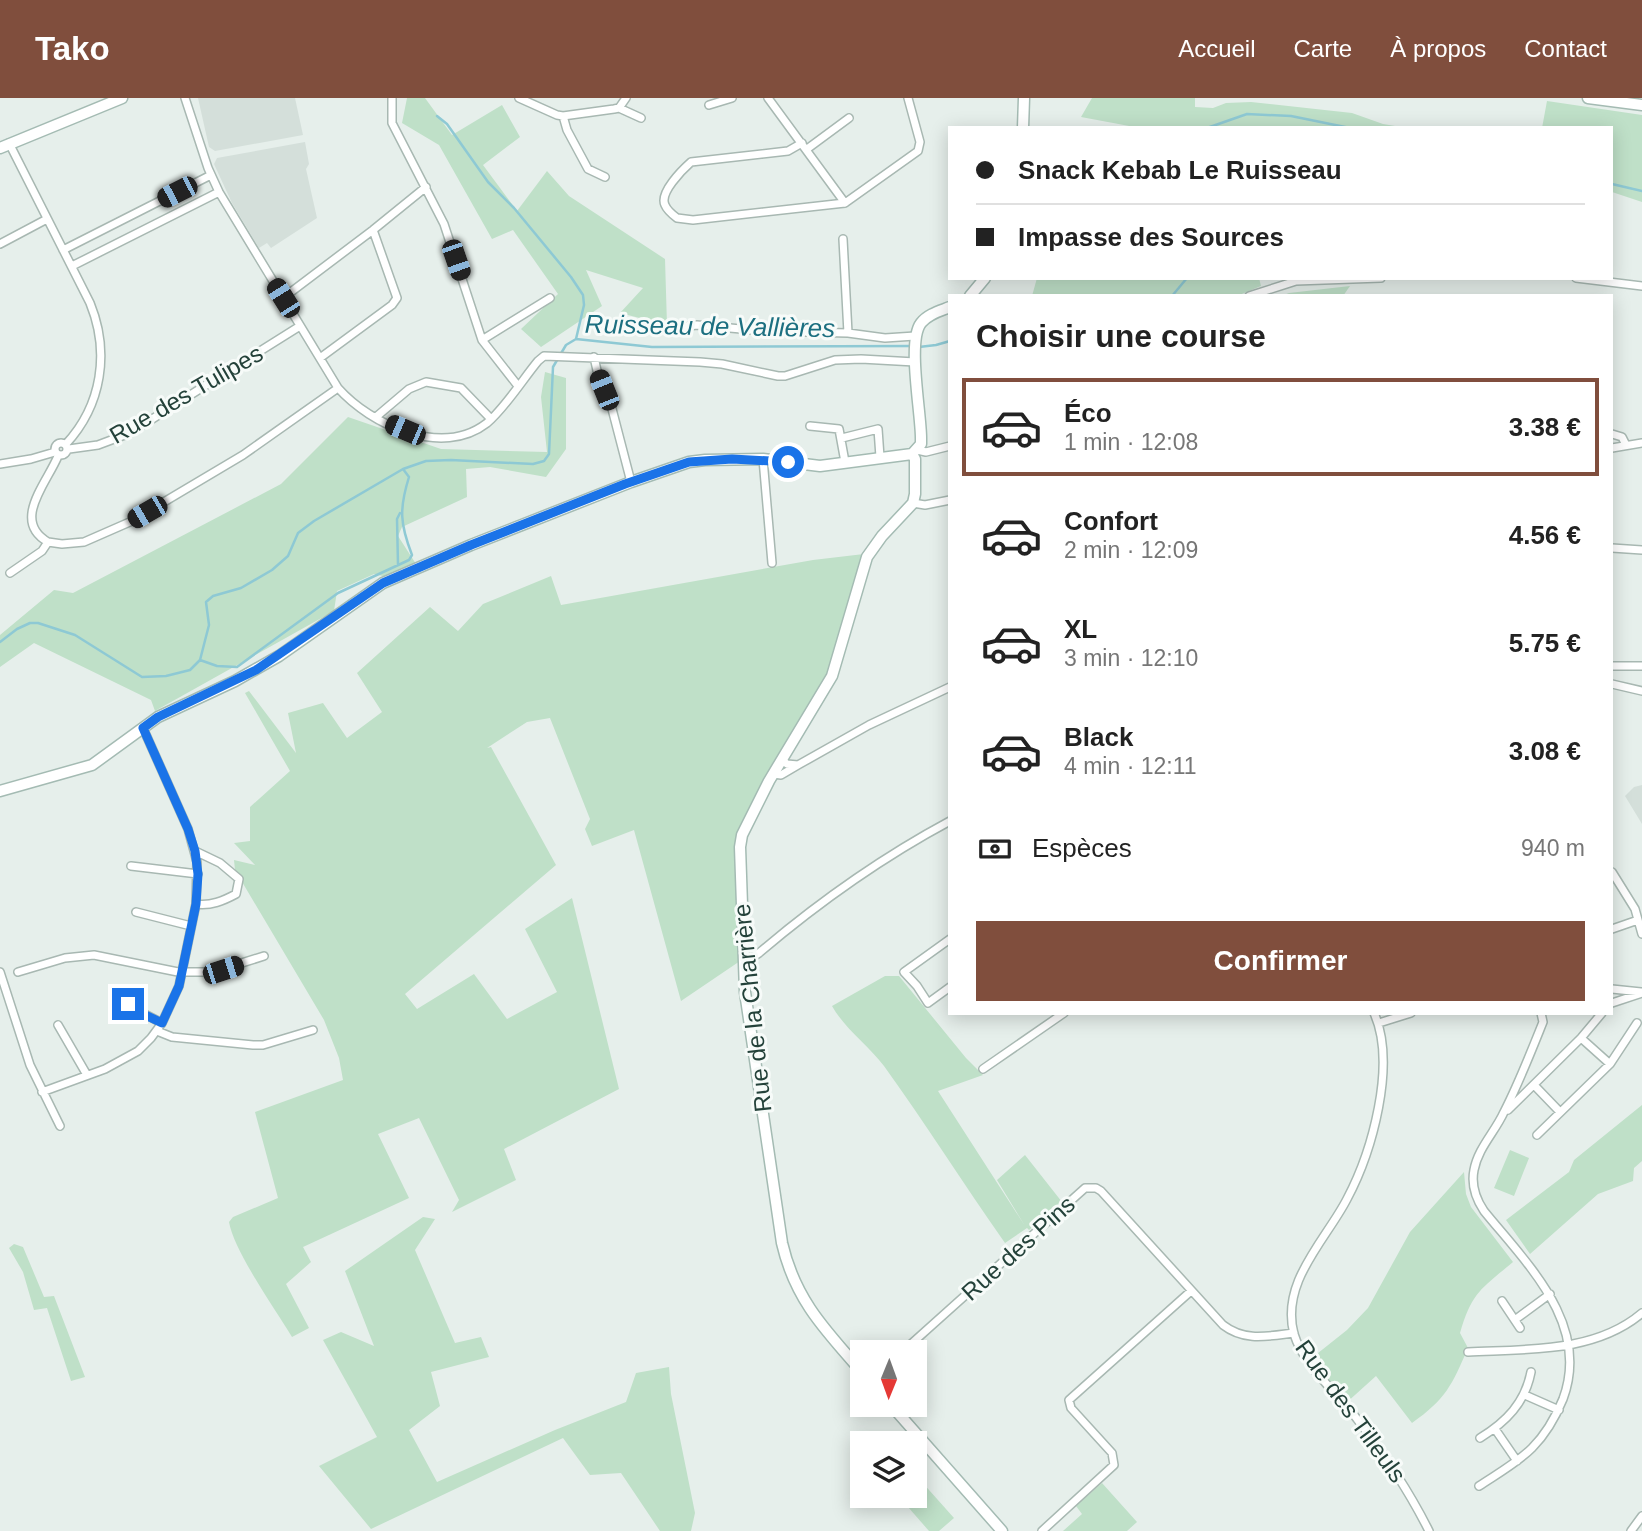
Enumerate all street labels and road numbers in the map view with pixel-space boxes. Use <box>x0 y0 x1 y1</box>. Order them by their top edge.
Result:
street label: Rue des Tulipes <box>105 339 267 449</box>
street label: Rue de la Charrière <box>728 902 776 1114</box>
street label: Rue des Pins <box>956 1190 1080 1306</box>
street label: Rue des Tilleuls <box>1290 1335 1412 1487</box>

